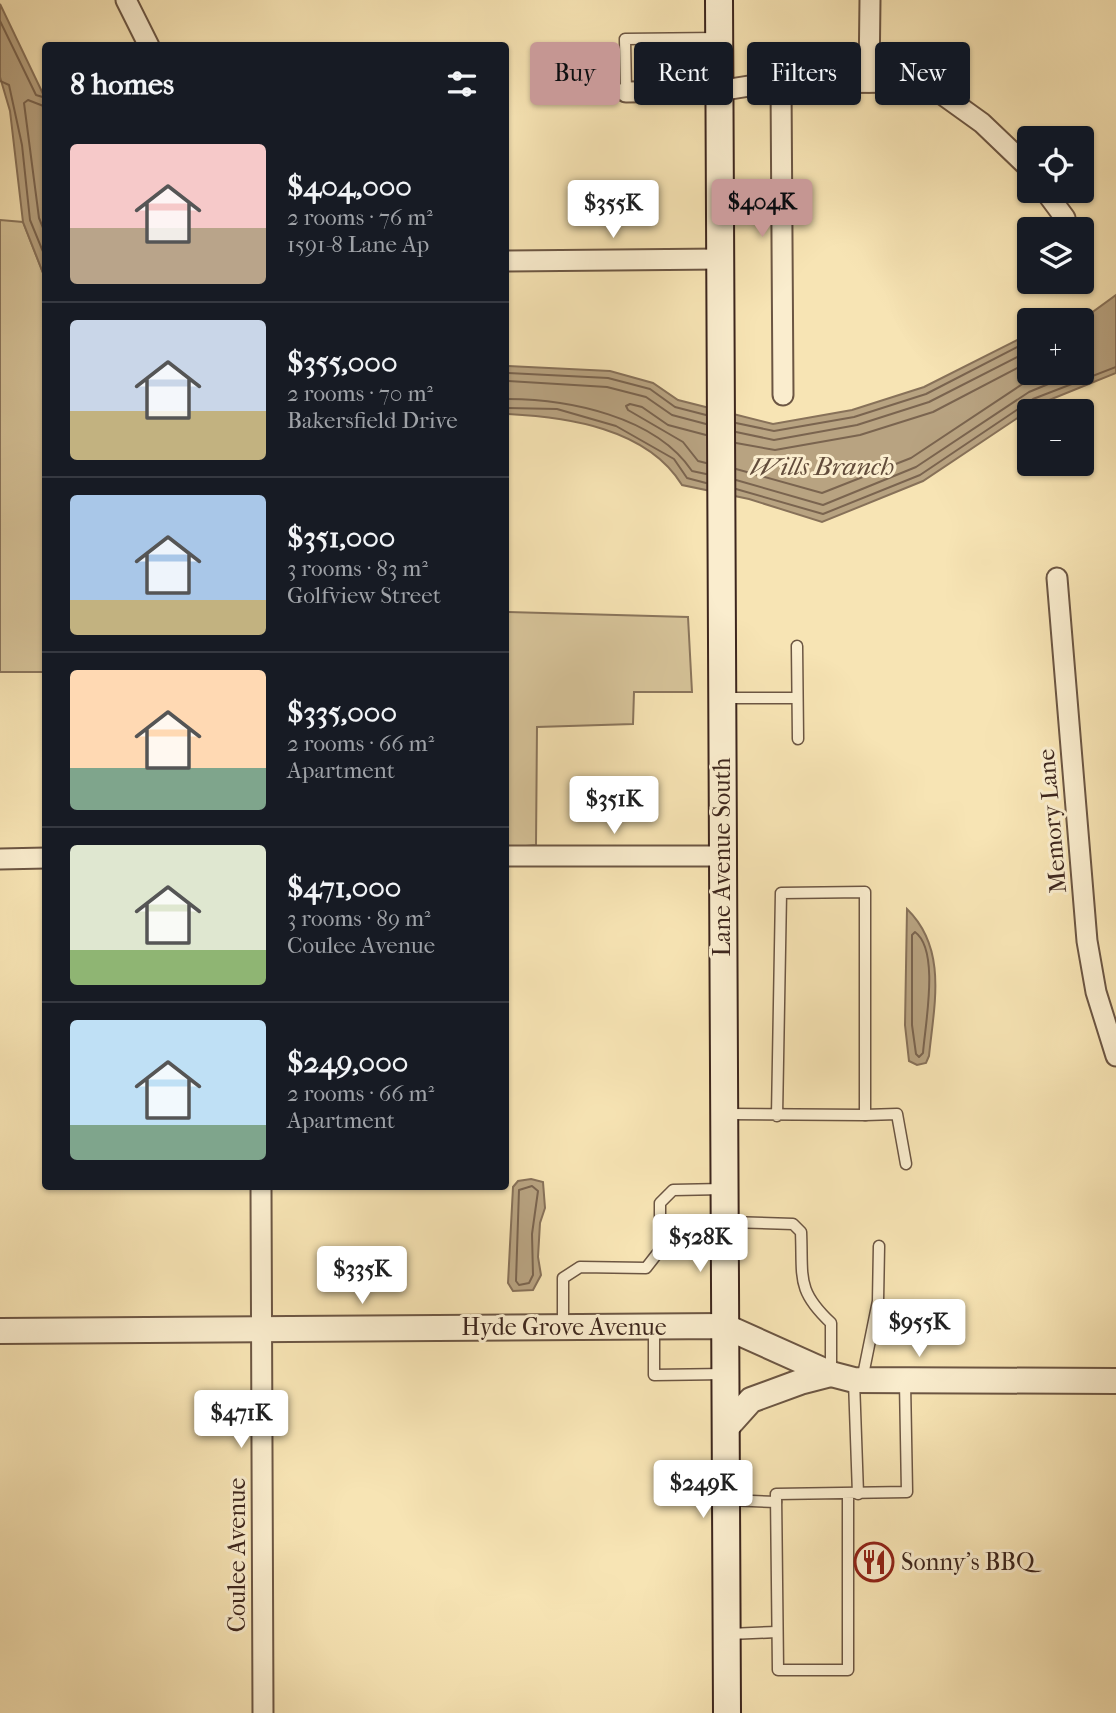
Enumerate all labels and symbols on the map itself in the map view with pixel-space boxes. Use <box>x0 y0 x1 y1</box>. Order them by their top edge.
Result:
pin: $355K <box>564 180 662 240</box>
pin: $404K <box>713 180 811 239</box>
water label: Wills Branch <box>750 451 894 482</box>
street label: Memory Lane <box>1032 748 1072 894</box>
street label: Lane Avenue South <box>708 757 736 956</box>
pin: $351K <box>565 776 663 836</box>
pin: $528K <box>651 1214 749 1274</box>
pin: $335K <box>313 1246 411 1306</box>
pin: $955K <box>870 1300 968 1359</box>
street label: Hyde Grove Avenue <box>461 1313 667 1341</box>
pin: $471K <box>192 1390 290 1450</box>
pin: $249K <box>654 1460 752 1520</box>
street label: Coulee Avenue <box>223 1478 251 1632</box>
restaurant icon: Sonny's BBQ <box>853 1541 895 1583</box>
place label: Sonny's BBQ <box>901 1548 1042 1576</box>

